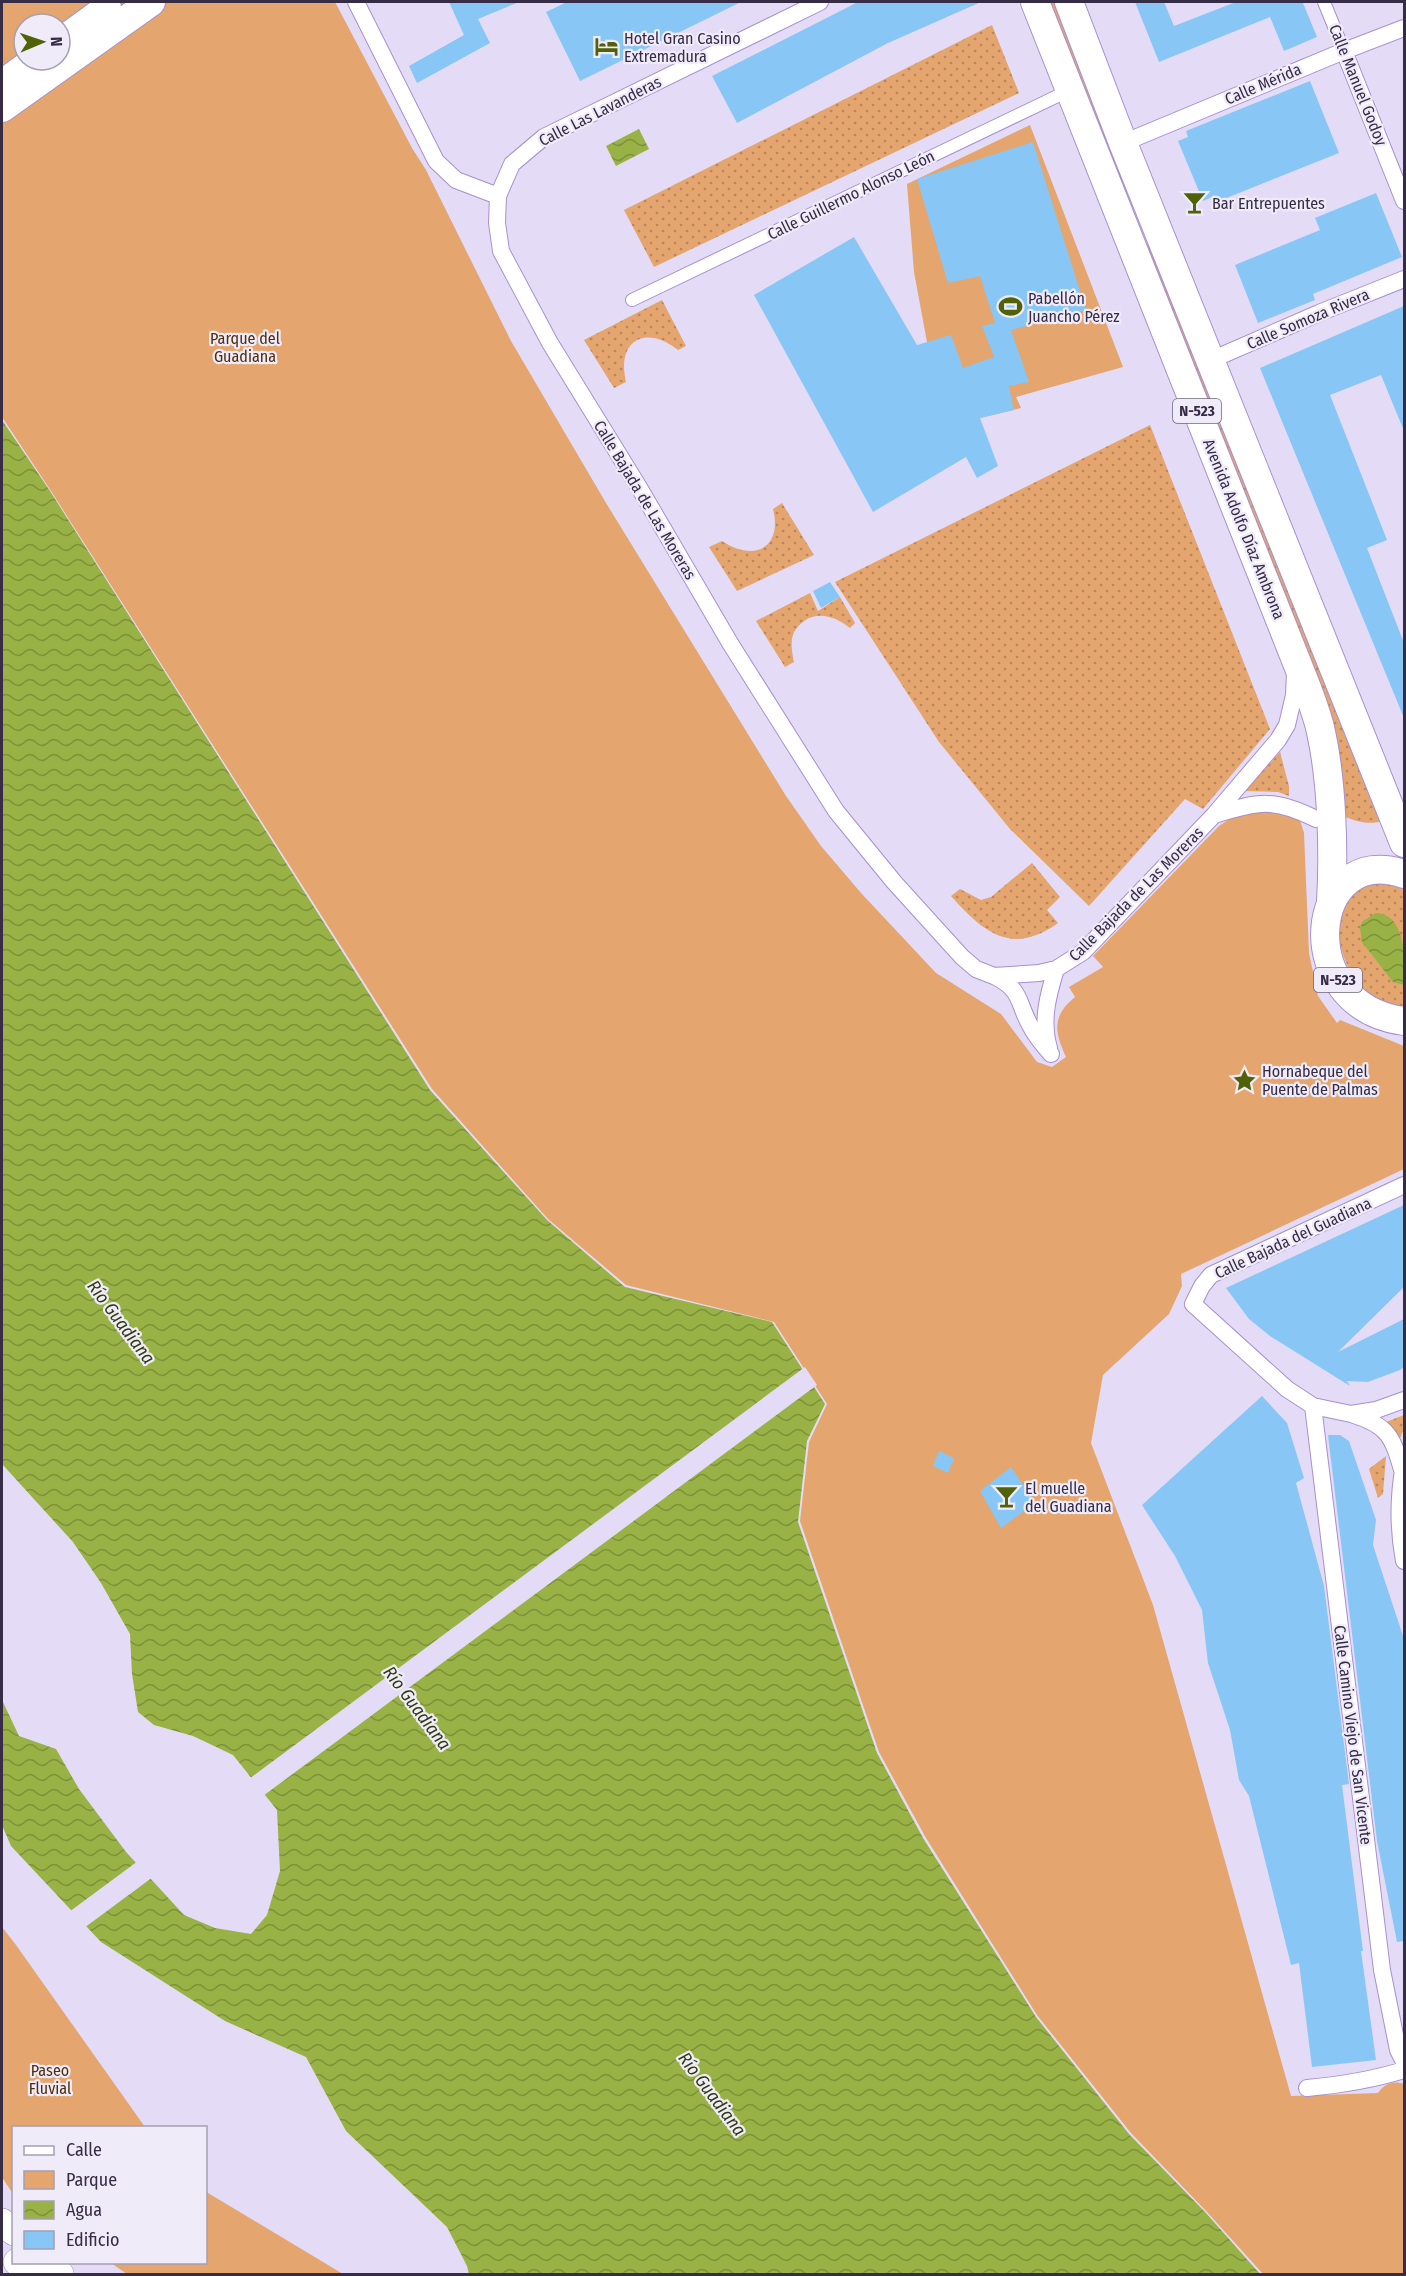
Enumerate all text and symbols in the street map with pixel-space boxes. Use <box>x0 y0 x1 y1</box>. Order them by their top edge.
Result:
north arrow <box>12 12 72 72</box>
street label: Calle Manuel Godoy <box>1325 22 1391 149</box>
place label: Hotel Gran Casino Extremadura <box>624 29 741 66</box>
hotel icon: Hotel Gran Casino Extremadura <box>593 34 619 60</box>
text: N <box>47 36 66 47</box>
street label: Calle Mérida <box>1222 59 1304 109</box>
street label: Calle Las Lavanderas <box>536 72 665 150</box>
street label: Calle Guillermo Alonso León <box>764 146 938 244</box>
bar icon: Bar Entrepuentes <box>1181 190 1207 216</box>
place label: Bar Entrepuentes <box>1212 194 1325 213</box>
street label: Calle Somoza Rivera <box>1244 285 1372 353</box>
place label: Pabellón Juancho Pérez <box>1028 289 1120 326</box>
sports icon: Pabellón Juancho Pérez <box>997 294 1023 320</box>
park label: Parque del Guadiana <box>210 329 280 366</box>
road number: N-523 <box>1173 399 1221 423</box>
street label: Calle Bajada de Las Moreras <box>590 417 700 583</box>
street label: Avenida Adolfo Díaz Ambrona <box>1199 436 1289 622</box>
street label: Calle Bajada de Las Moreras <box>1065 823 1207 965</box>
road number: N-523 <box>1314 968 1362 992</box>
place label: Hornabeque del Puente de Palmas <box>1262 1062 1378 1099</box>
place icon: Hornabeque del Puente de Palmas <box>1231 1067 1257 1093</box>
street label: Calle Bajada del Guadiana <box>1212 1193 1375 1283</box>
water label: Río Guadiana <box>82 1276 160 1368</box>
place label: El muelle del Guadiana <box>1025 1479 1112 1516</box>
bar icon: El muelle del Guadiana <box>994 1484 1020 1510</box>
street label: Calle Camino Viejo de San Vicente <box>1330 1624 1376 1846</box>
water label: Río Guadiana <box>378 1662 456 1754</box>
water label: Río Guadiana <box>673 2048 751 2140</box>
park label: Paseo Fluvial <box>29 2061 71 2098</box>
legend <box>12 2126 207 2264</box>
text: Calle <box>66 2139 102 2161</box>
text: Parque <box>66 2169 117 2191</box>
text: Agua <box>66 2199 102 2221</box>
text: Edificio <box>66 2229 119 2251</box>

